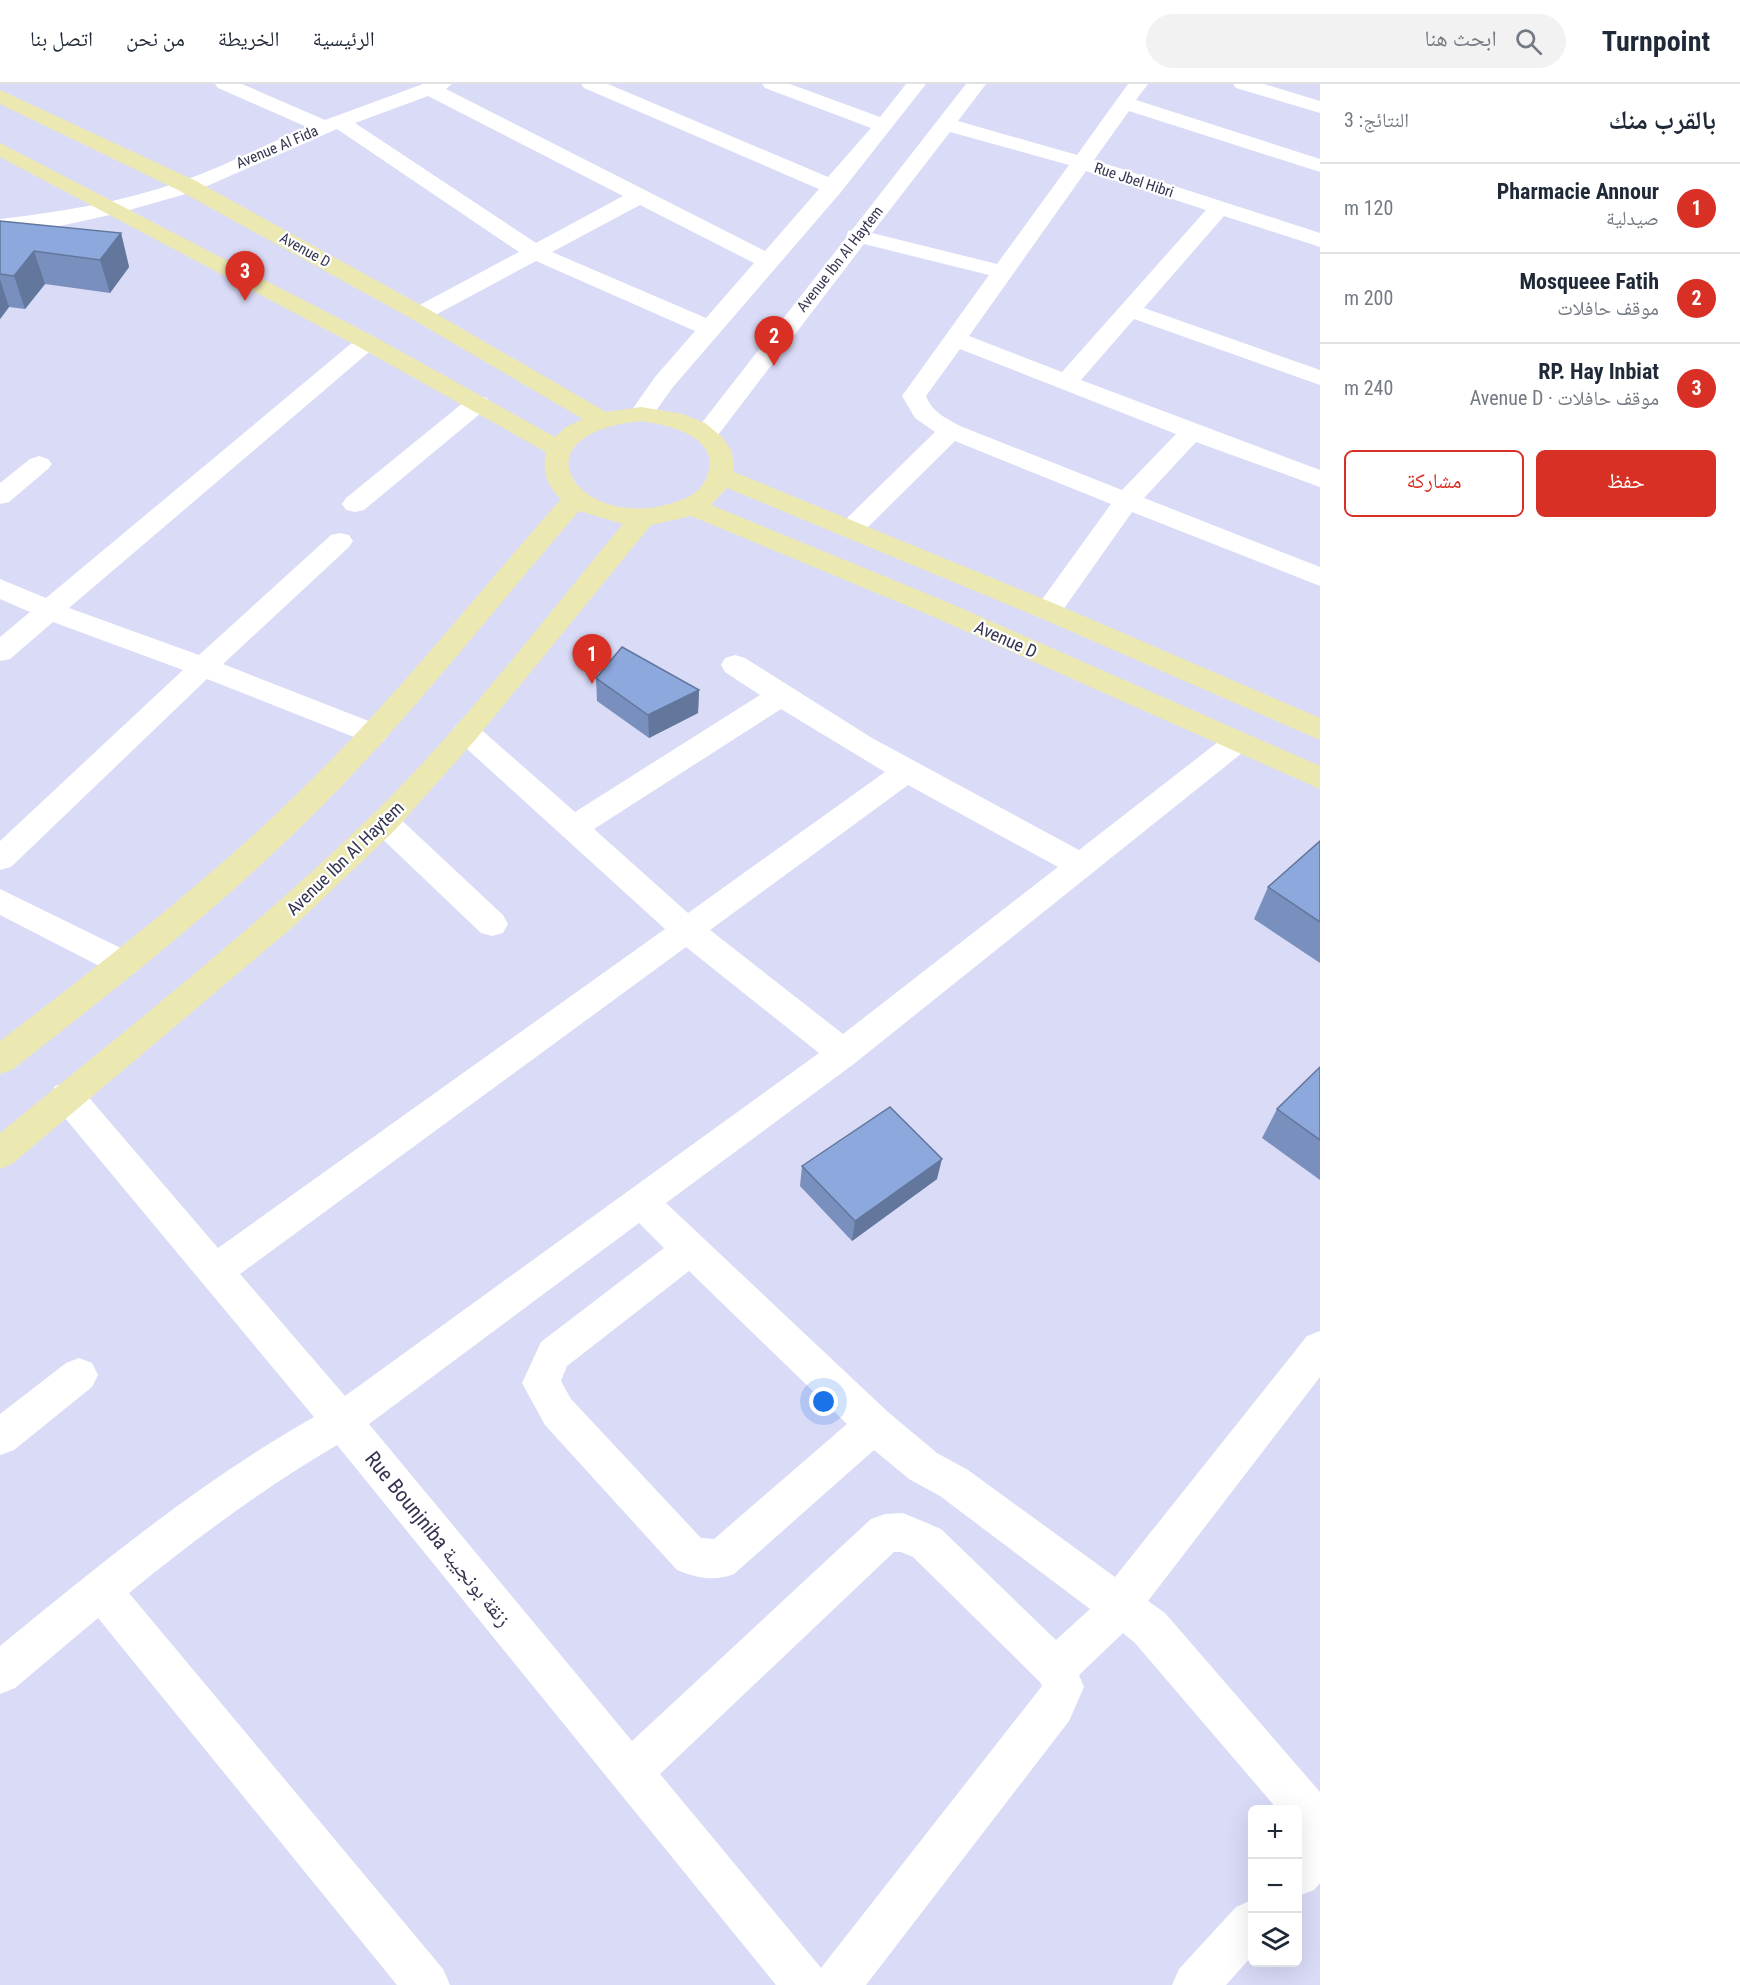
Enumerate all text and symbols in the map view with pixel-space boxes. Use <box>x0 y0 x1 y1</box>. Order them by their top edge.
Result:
search box <box>1146 14 1566 68</box>
icon: search <box>1512 25 1545 58</box>
text: Turnpoint <box>1602 25 1710 58</box>
text: ابحث هنا <box>1425 26 1497 51</box>
text: اتصل بنا <box>30 27 93 51</box>
text: من نحن <box>126 27 185 51</box>
text: الخريطة <box>218 27 280 51</box>
text: الرئيسية <box>313 27 375 51</box>
text: بالقرب منك <box>1609 105 1716 135</box>
text: النتائج: 3 <box>1344 108 1409 132</box>
street label: Avenue Al Fida <box>233 122 321 172</box>
street label: Rue Jbel Hibri <box>1092 159 1176 201</box>
text: Pharmacie Annour <box>1497 179 1659 204</box>
text: 120 m <box>1344 196 1393 220</box>
text: 1 <box>1691 196 1702 220</box>
street label: Avenue Ibn Al Haytem <box>793 202 887 316</box>
text: صيدلية <box>1606 206 1659 230</box>
street label: Avenue D <box>276 229 334 271</box>
pin: 3 <box>226 252 264 301</box>
text: Mosqueee Fatih <box>1519 269 1659 294</box>
text: 200 m <box>1344 286 1393 310</box>
text: 2 <box>1691 286 1702 310</box>
text: موقف حافلات <box>1557 296 1659 320</box>
pin: 2 <box>754 316 794 366</box>
text: RP. Hay Inbiat <box>1538 359 1659 384</box>
text: 240 m <box>1344 376 1393 400</box>
text: 3 <box>1691 376 1702 400</box>
text: موقف حافلات · Avenue D <box>1470 386 1659 410</box>
button: مشاركة <box>1344 450 1524 517</box>
button: حفظ <box>1536 450 1716 517</box>
street label: Avenue D <box>971 616 1041 662</box>
pin: 1 <box>572 634 612 684</box>
street label: Avenue Ibn Al Haytem <box>282 797 408 919</box>
your location <box>809 1387 838 1416</box>
street label: Rue Bounjniba زنقة بونجيبة <box>360 1447 516 1631</box>
map controls <box>1248 1805 1302 1967</box>
button: + <box>1248 1805 1302 1859</box>
button: − <box>1248 1859 1302 1913</box>
button: layers <box>1248 1913 1302 1967</box>

